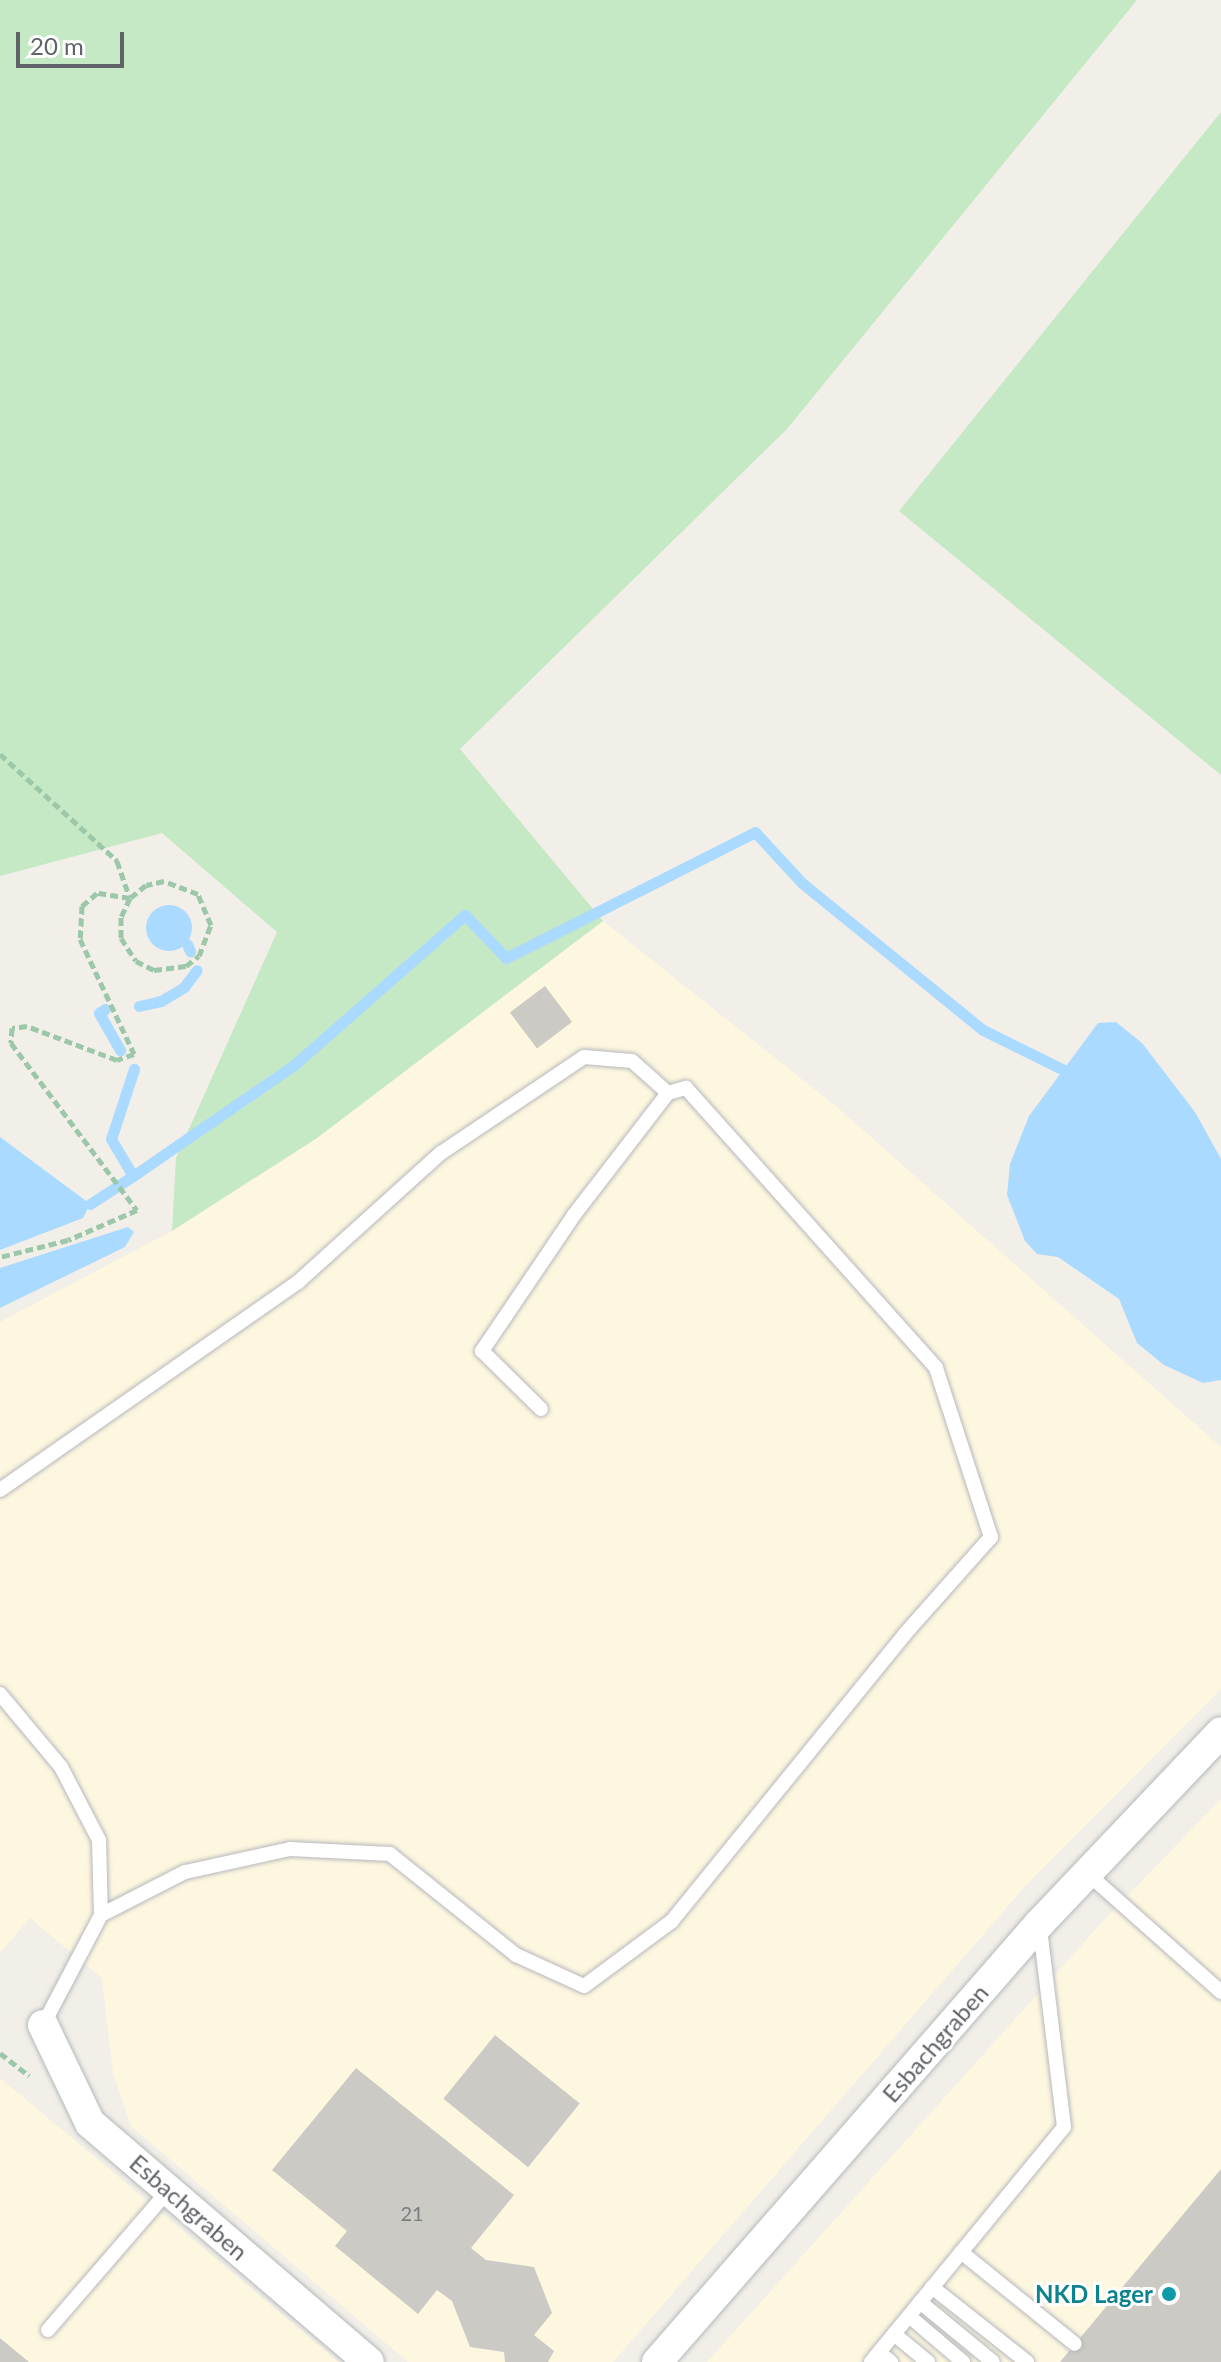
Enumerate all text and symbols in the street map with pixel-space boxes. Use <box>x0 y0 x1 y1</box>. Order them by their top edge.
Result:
scale bar <box>20 16 128 66</box>
text: 20 m <box>30 31 84 60</box>
street label: Esbachgraben <box>876 1978 994 2108</box>
street label: Esbachgraben <box>124 2148 254 2266</box>
house number: 21 <box>400 2201 424 2225</box>
place label: NKD Lager <box>1035 2280 1153 2308</box>
marker: NKD Lager <box>1160 2285 1178 2303</box>

